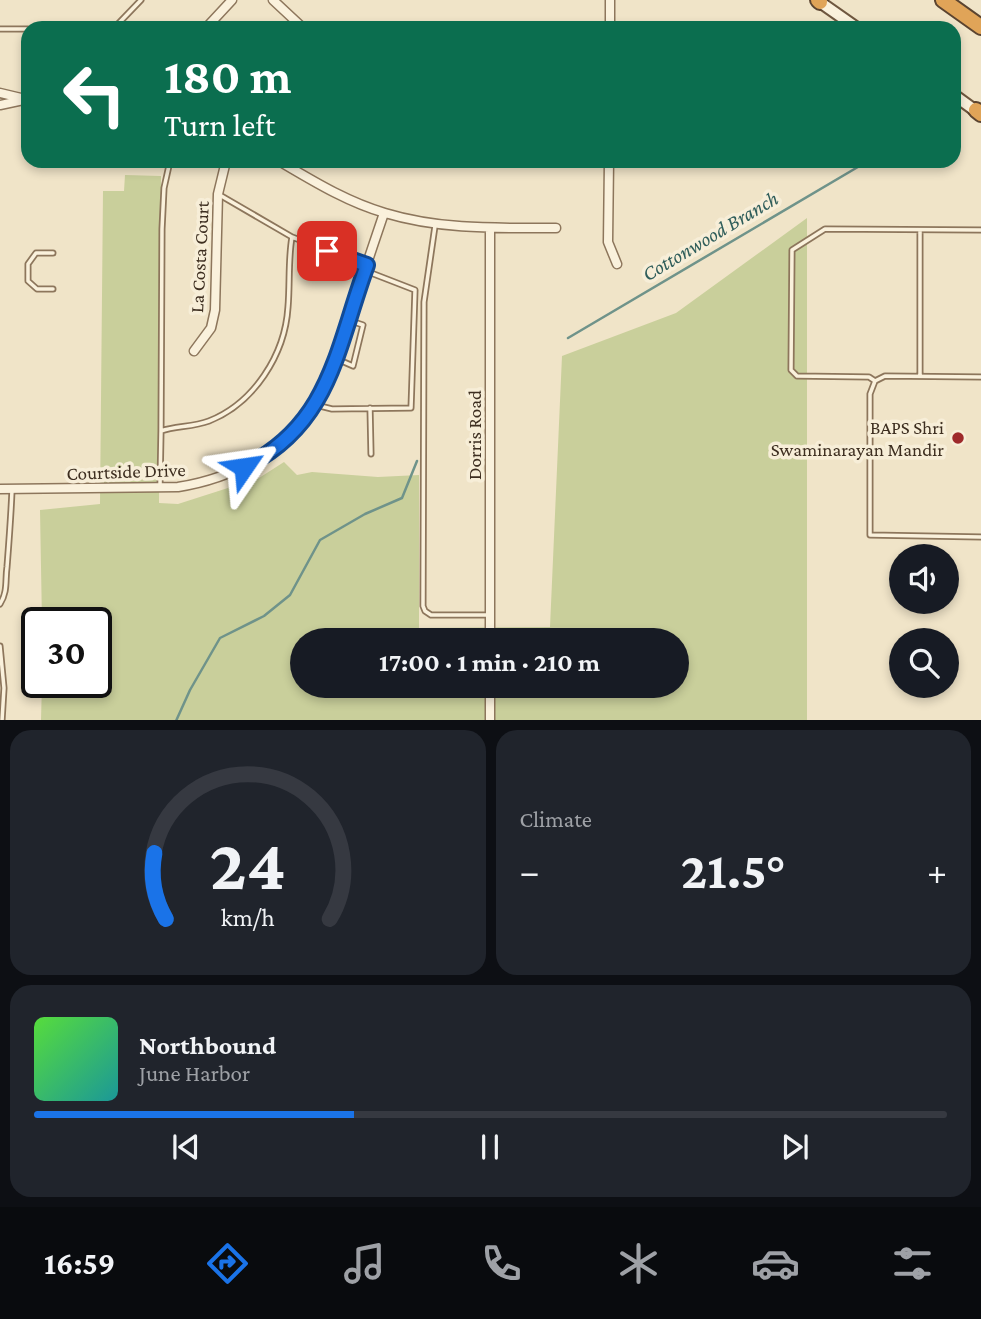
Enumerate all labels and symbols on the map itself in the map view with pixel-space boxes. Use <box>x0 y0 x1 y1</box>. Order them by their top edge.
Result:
water label: Cottonwood Branch <box>638 186 782 286</box>
street label: La Costa Court <box>186 200 213 314</box>
pin <box>297 221 357 281</box>
street label: Dorris Road <box>464 390 485 480</box>
place label: BAPS Shri Swaminarayan Mandir <box>771 417 944 460</box>
position arrow <box>207 430 281 504</box>
marker: BAPS Shri Swaminarayan Mandir <box>950 430 966 446</box>
street label: Courtside Drive <box>66 459 186 484</box>
speed limit sign: 30 <box>21 607 112 698</box>

